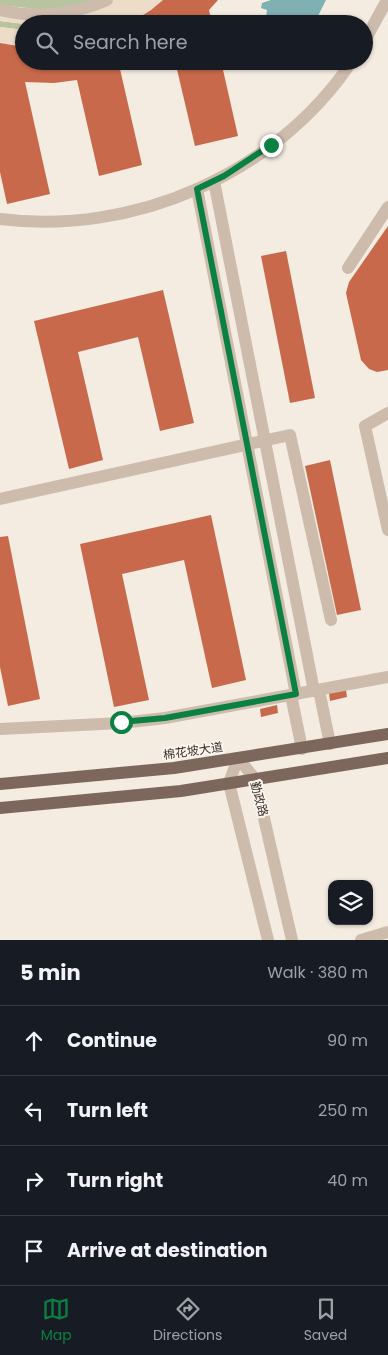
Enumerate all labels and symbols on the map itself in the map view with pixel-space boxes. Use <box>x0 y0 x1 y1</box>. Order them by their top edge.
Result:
route end <box>260 134 283 157</box>
route start <box>110 711 133 734</box>
street label: 棉花坡大道 <box>162 738 224 763</box>
street label: 勤政路 <box>247 779 272 818</box>

